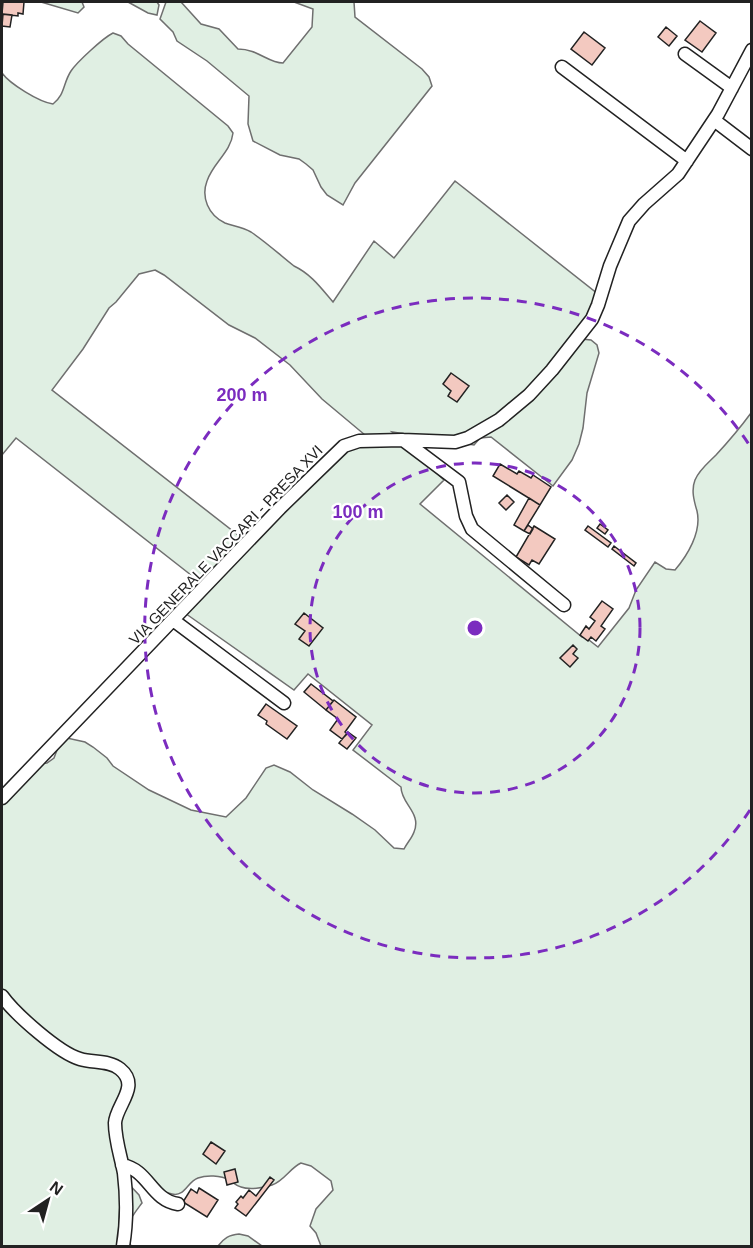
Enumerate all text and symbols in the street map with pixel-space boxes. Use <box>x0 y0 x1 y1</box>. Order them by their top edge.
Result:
text: 200 m <box>216 385 268 405</box>
street label: VIA GENERALE VACCARI - PRESA XVI <box>126 441 326 648</box>
text: 100 m <box>332 502 384 522</box>
centre of rings <box>465 618 485 638</box>
north arrow <box>18 1170 78 1230</box>
text: N <box>47 1178 66 1199</box>

